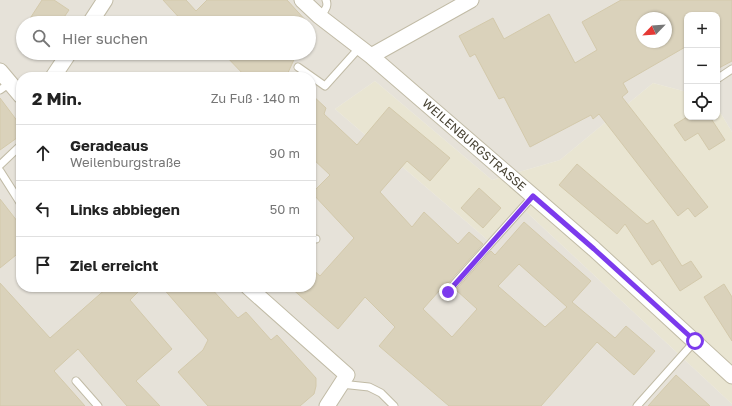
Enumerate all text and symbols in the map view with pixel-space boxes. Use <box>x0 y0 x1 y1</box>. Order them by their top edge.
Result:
north arrow <box>636 12 672 48</box>
map controls <box>684 12 720 120</box>
button: + <box>684 12 720 48</box>
search box <box>16 16 316 60</box>
icon: search <box>30 27 52 49</box>
text: Hier suchen <box>62 29 148 47</box>
button: − <box>684 48 720 84</box>
button: locate <box>684 84 720 120</box>
text: 2 Min. <box>32 88 82 109</box>
text: Zu Fuß · 140 m <box>211 90 300 106</box>
street label: WEILENBURGSTRASSE <box>419 95 529 194</box>
text: Geradeaus <box>70 136 148 154</box>
icon: ahead <box>32 142 54 164</box>
text: 90 m <box>269 145 300 161</box>
text: Weilenburgstraße <box>70 154 181 170</box>
icon: left <box>32 198 54 220</box>
text: Links abbiegen <box>70 200 180 218</box>
text: 50 m <box>270 201 300 217</box>
icon: arrive <box>32 254 54 276</box>
text: Ziel erreicht <box>70 256 158 274</box>
route end <box>439 283 457 301</box>
route start <box>686 332 704 350</box>

